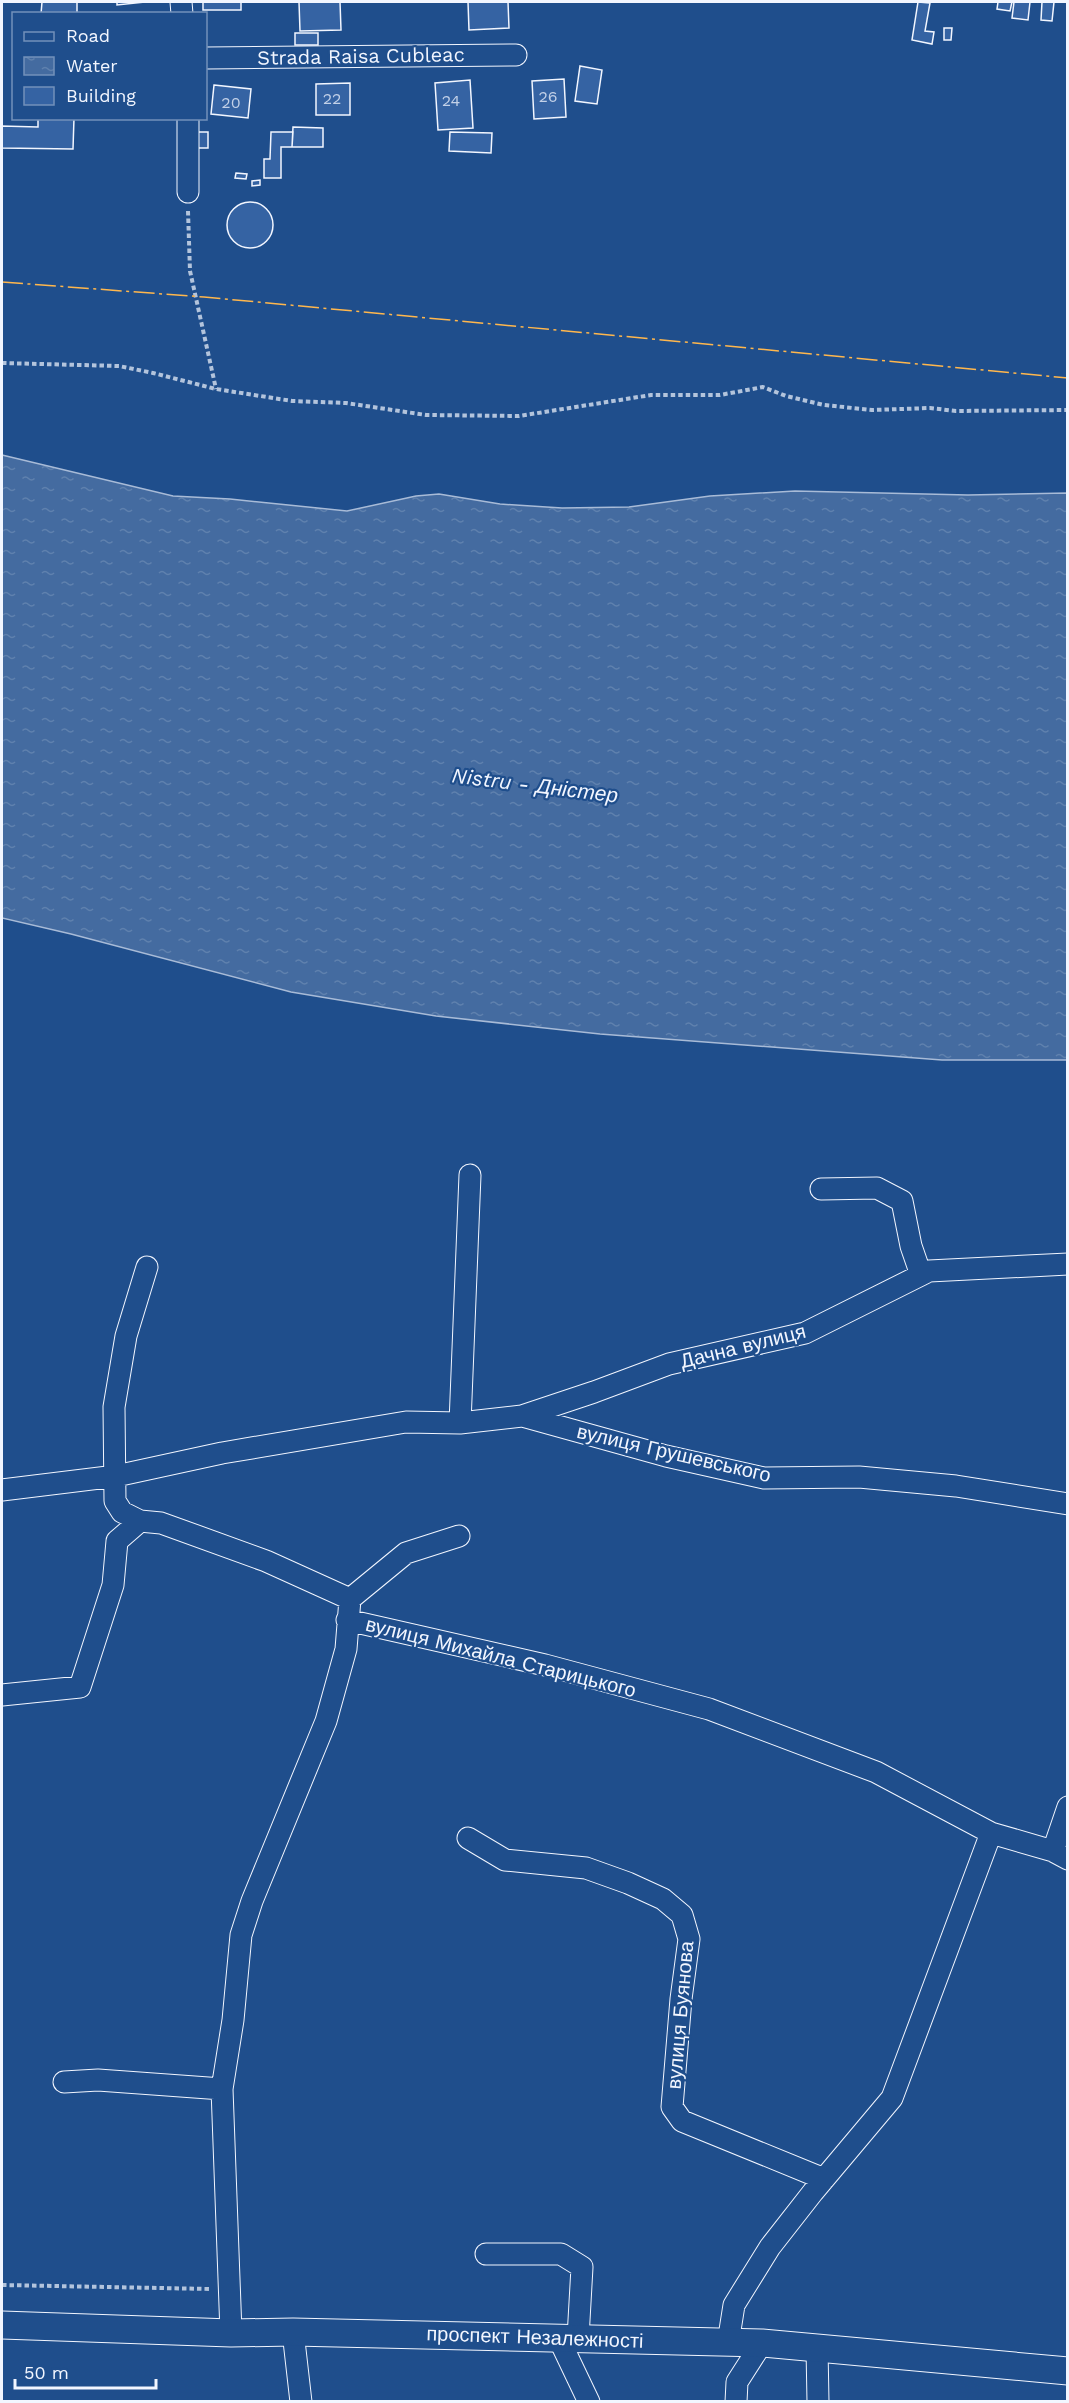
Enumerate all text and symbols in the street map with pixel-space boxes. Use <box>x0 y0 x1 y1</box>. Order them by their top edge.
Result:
legend <box>12 12 207 120</box>
text: Road <box>66 25 110 46</box>
street label: Strada Raisa Cubleac <box>257 42 465 70</box>
text: Water <box>66 55 118 76</box>
text: Building <box>66 85 136 106</box>
house number: 26 <box>538 87 558 106</box>
house number: 22 <box>323 89 341 108</box>
house number: 24 <box>442 91 461 110</box>
house number: 20 <box>221 93 241 112</box>
water label: Nistru - Дністер <box>450 762 620 808</box>
street label: Дачна вулиця <box>678 1319 808 1373</box>
street label: вулиця Грушевського <box>575 1419 773 1487</box>
street label: вулиця Михайла Старицького <box>363 1612 639 1702</box>
street label: вулиця Буянова <box>662 1939 699 2090</box>
street label: проспект Незалежності <box>426 2321 644 2353</box>
scale bar <box>15 2352 156 2390</box>
text: 50 m <box>24 2362 69 2383</box>

